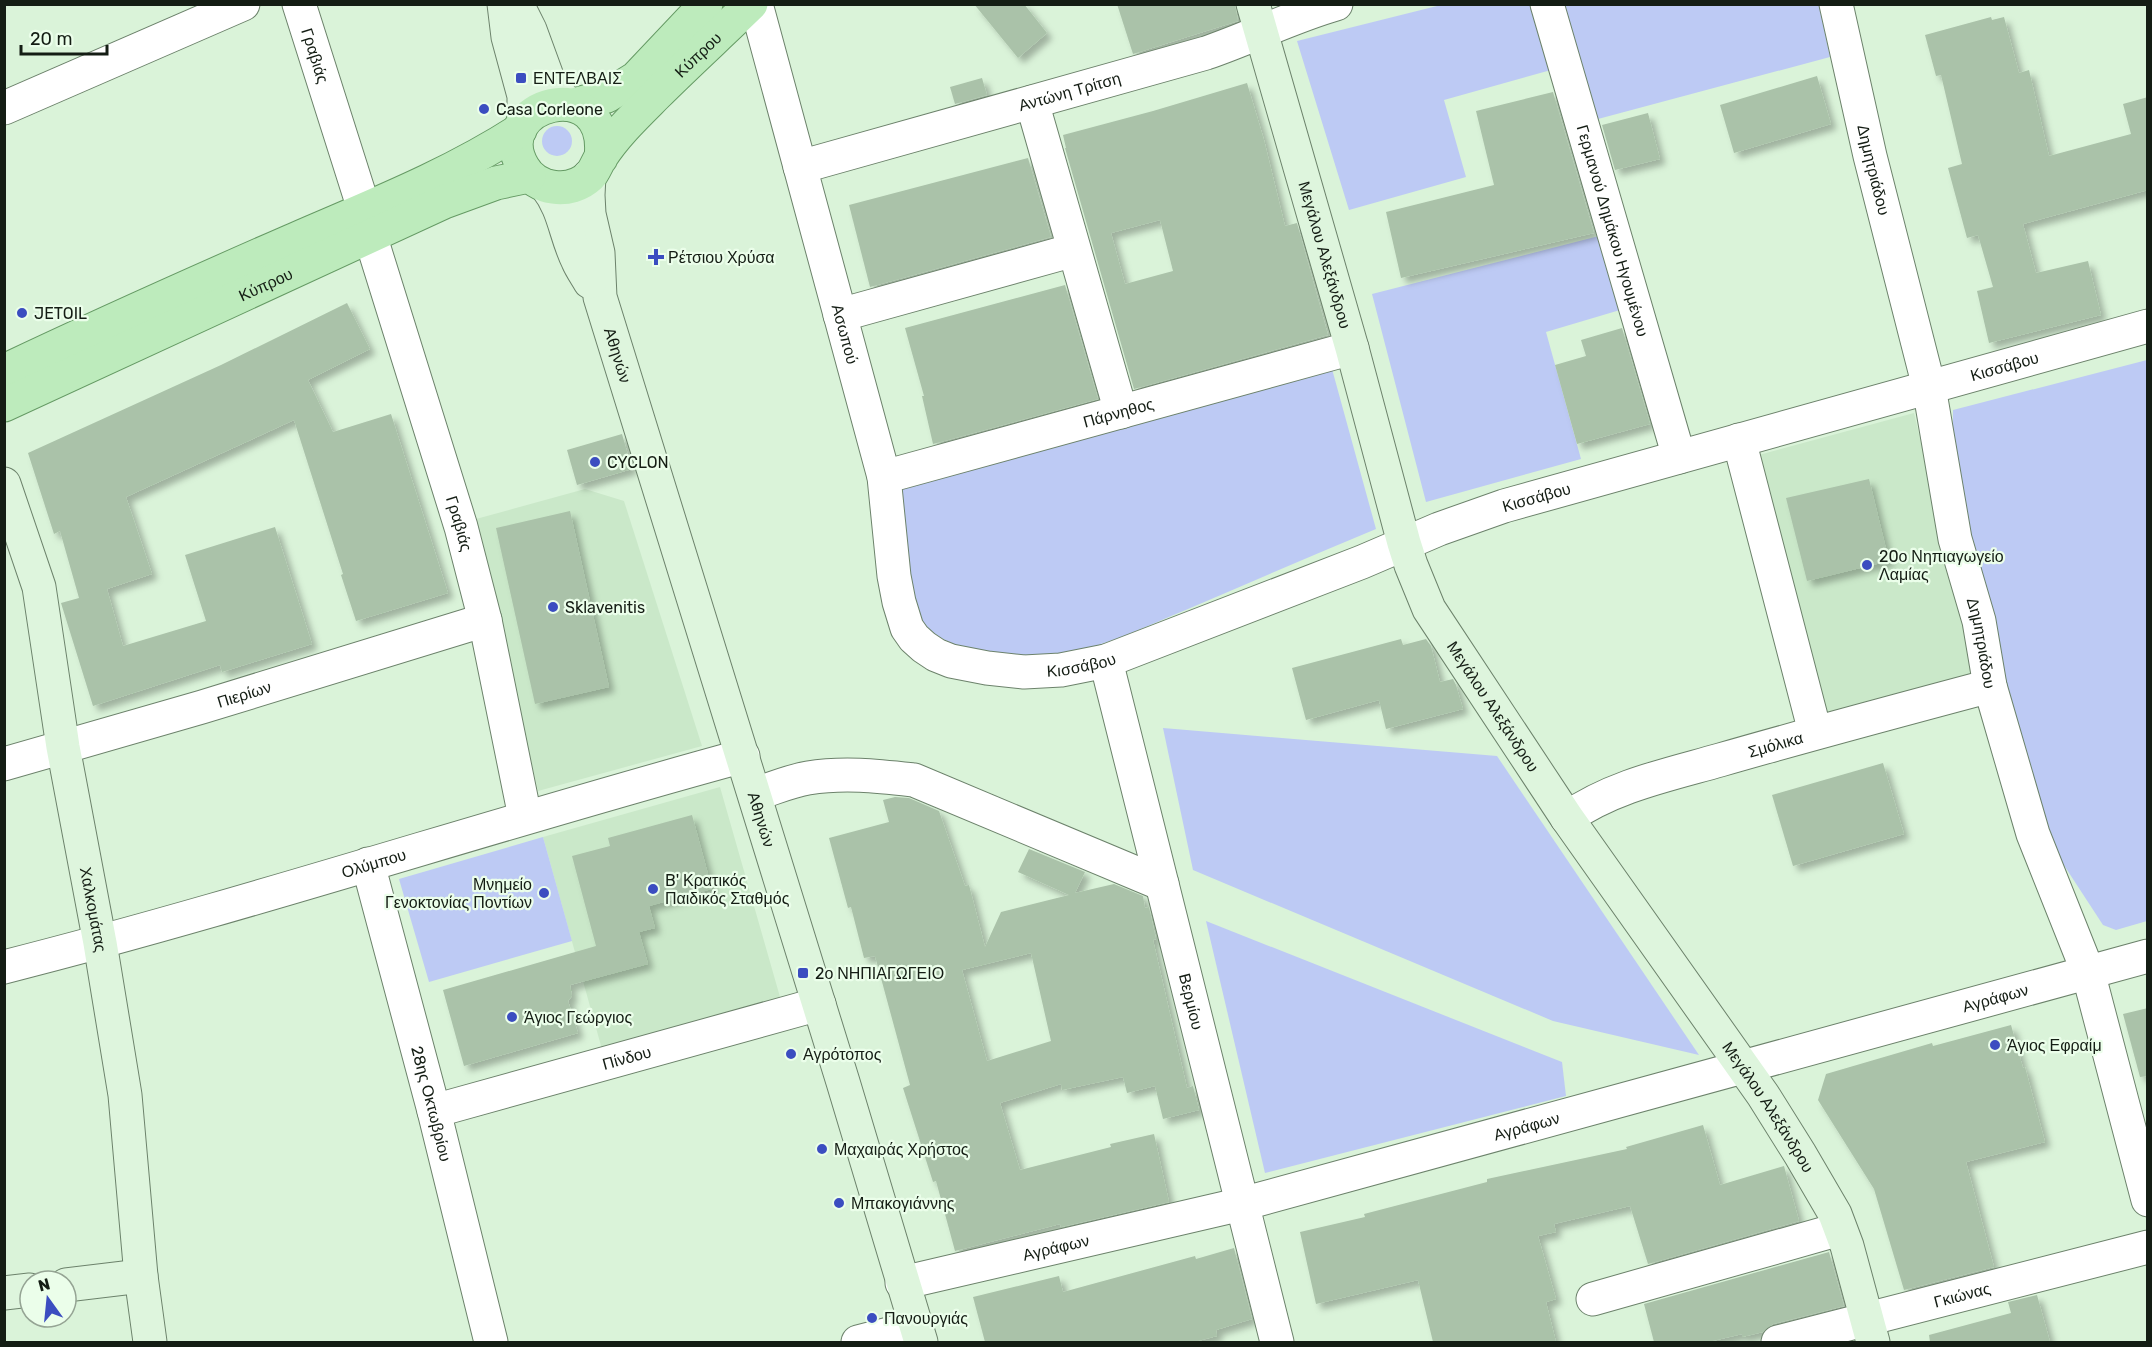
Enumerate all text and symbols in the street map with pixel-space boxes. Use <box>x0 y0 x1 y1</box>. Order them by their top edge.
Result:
scale bar <box>21 18 106 56</box>
street label: Γραβιάς <box>298 25 333 86</box>
text: 20 m <box>30 28 72 50</box>
street label: Κύπρου <box>671 28 725 81</box>
street label: Αντώνη Τρίτση <box>1016 68 1123 115</box>
place label: ΕΝΤΕΛΒΑΙΣ <box>533 69 622 88</box>
marker: ΕΝΤΕΛΒΑΙΣ <box>514 71 528 85</box>
place label: Casa Corleone <box>496 100 603 119</box>
marker: Casa Corleone <box>477 102 491 116</box>
street label: Γερμανού Δημάκου Ηγουμένου <box>1573 122 1653 339</box>
street label: Δημητριάδου <box>1854 123 1894 217</box>
street label: Μεγάλου Αλεξάνδρου <box>1295 179 1355 331</box>
place label: Ρέτσιου Χρύσα <box>668 248 775 267</box>
marker: Ρέτσιου Χρύσα <box>649 250 663 264</box>
street label: Κύπρου <box>236 264 295 305</box>
street label: Ασωπού <box>828 302 863 366</box>
place label: JETOIL <box>34 304 87 323</box>
marker: JETOIL <box>15 306 29 320</box>
street label: Αθηνών <box>601 325 636 385</box>
street label: Κισσάβου <box>1968 348 2041 385</box>
street label: Πάρνηθος <box>1081 394 1156 431</box>
place label: CYCLON <box>607 453 669 472</box>
marker: CYCLON <box>588 455 602 469</box>
street label: Κισσάβου <box>1500 478 1573 516</box>
street label: Γραβιάς <box>442 493 476 553</box>
place label: 20ο Νηπιαγωγείο Λαμίας <box>1879 547 2004 584</box>
marker: 20ο Νηπιαγωγείο Λαμίας <box>1860 558 1874 572</box>
street label: Δημητριάδου <box>1963 595 2000 690</box>
place label: Sklavenitis <box>565 598 645 617</box>
marker: Sklavenitis <box>546 600 560 614</box>
street label: Μεγάλου Αλεξάνδρου <box>1443 637 1543 775</box>
street label: Κισσάβου <box>1046 649 1119 680</box>
street label: Πιερίων <box>215 677 273 711</box>
street label: Σμόλικα <box>1746 728 1805 761</box>
street label: Αθηνών <box>744 789 779 849</box>
street label: Ολύμπου <box>339 844 408 882</box>
street label: Χαλκομάτας <box>76 865 111 954</box>
place label: B' Κρατικός Παιδικός Σταθμός <box>665 871 790 908</box>
place label: Μνημείο Γενοκτονίας Ποντίων <box>385 875 532 912</box>
marker: B' Κρατικός Παιδικός Σταθμός <box>646 882 660 896</box>
marker: Μνημείο Γενοκτονίας Ποντίων <box>537 886 551 900</box>
place label: 2ο ΝΗΠΙΑΓΩΓΕΙΟ <box>815 964 944 983</box>
marker: 2ο ΝΗΠΙΑΓΩΓΕΙΟ <box>796 966 810 980</box>
street label: Βερμίου <box>1175 971 1208 1032</box>
street label: Αγράφων <box>1960 980 2030 1016</box>
place label: Άγιος Γεώργιος <box>524 1008 632 1027</box>
marker: Άγιος Γεώργιος <box>505 1010 519 1024</box>
place label: Άγιος Εφραίμ <box>2007 1036 2102 1055</box>
street label: Μεγάλου Αλεξάνδρου <box>1719 1038 1818 1176</box>
marker: Άγιος Εφραίμ <box>1988 1038 2002 1052</box>
street label: Πίνδου <box>600 1042 653 1073</box>
street label: 28ης Οκτωβρίου <box>408 1044 456 1163</box>
place label: Αγρότοπος <box>803 1045 882 1064</box>
marker: Αγρότοπος <box>784 1047 798 1061</box>
street label: Αγράφων <box>1491 1108 1562 1144</box>
place label: Μαχαιράς Χρήστος <box>834 1140 969 1159</box>
marker: Μαχαιράς Χρήστος <box>815 1142 829 1156</box>
place label: Μπακογιάννης <box>851 1194 955 1213</box>
marker: Μπακογιάννης <box>832 1196 846 1210</box>
street label: Αγράφων <box>1021 1230 1091 1264</box>
north arrow <box>18 1269 78 1329</box>
text: N <box>36 1274 52 1296</box>
street label: Γκιώνας <box>1932 1278 1993 1311</box>
place label: Πανουργιάς <box>884 1309 968 1328</box>
marker: Πανουργιάς <box>865 1311 879 1325</box>

